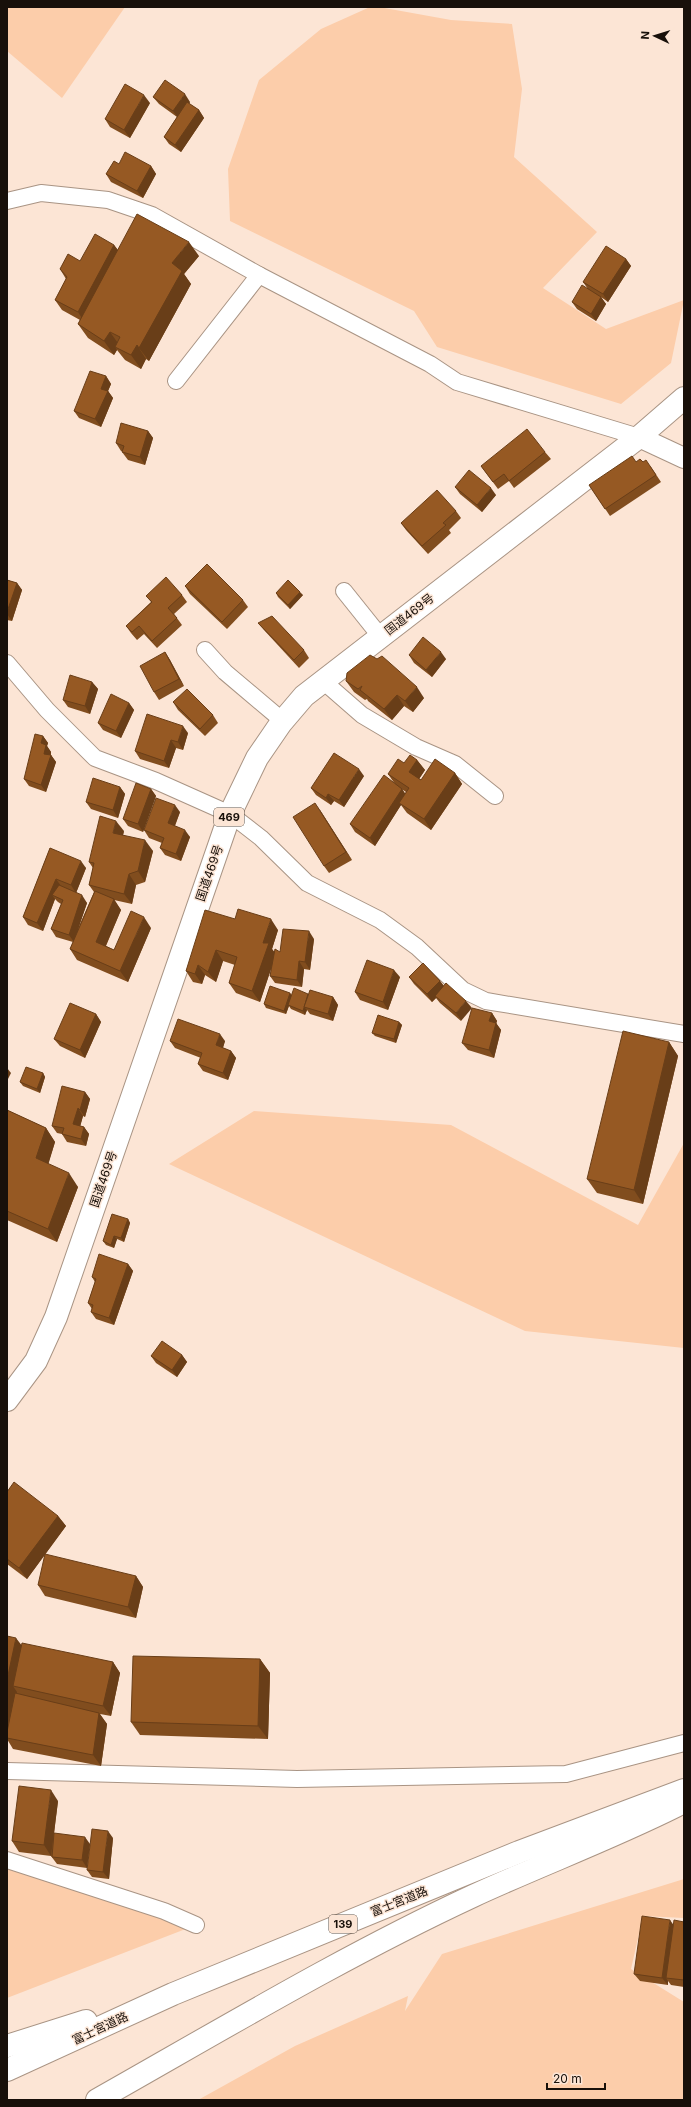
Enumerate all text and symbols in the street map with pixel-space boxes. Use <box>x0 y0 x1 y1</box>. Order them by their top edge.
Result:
north arrow <box>635 16 675 56</box>
text: N <box>638 31 652 40</box>
street label: 国道469号 <box>381 590 437 638</box>
road number: 469 <box>214 808 244 826</box>
street label: 国道469号 <box>192 843 226 903</box>
street label: 国道469号 <box>86 1149 120 1209</box>
street label: 富士宮道路 <box>368 1883 430 1919</box>
road number: 139 <box>329 1915 357 1933</box>
street label: 富士宮道路 <box>70 2009 130 2047</box>
scale bar <box>547 2065 605 2091</box>
text: 20 m <box>553 2071 582 2086</box>

